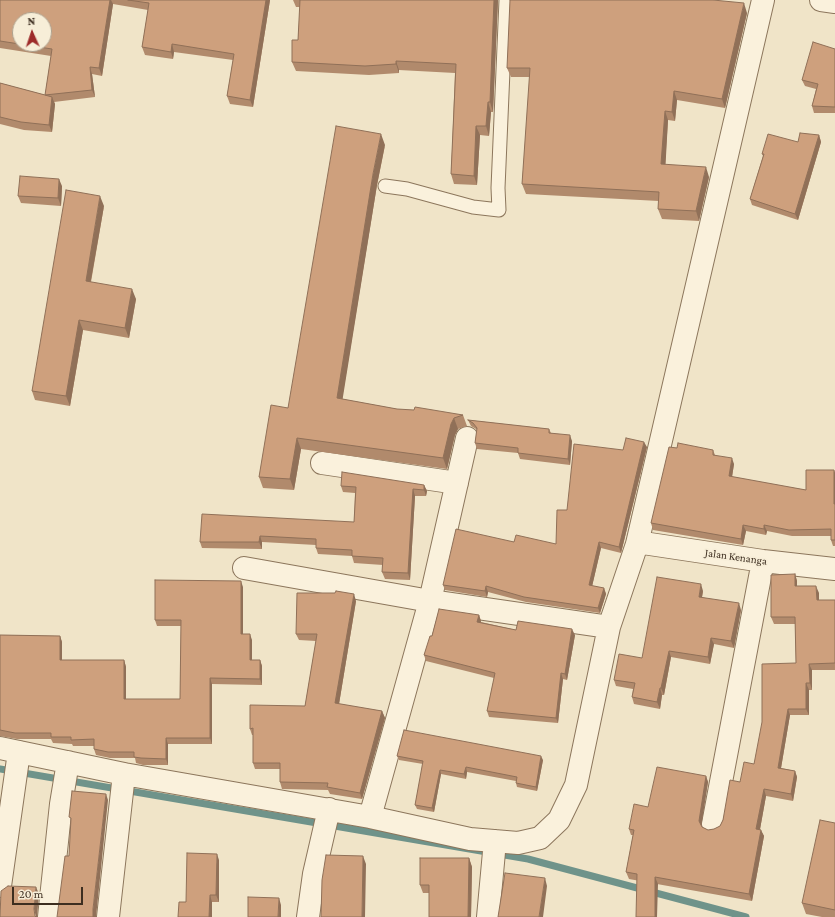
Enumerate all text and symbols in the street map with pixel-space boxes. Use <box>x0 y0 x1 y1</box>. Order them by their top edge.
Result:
north arrow <box>12 12 52 52</box>
text: N <box>27 15 35 27</box>
street label: Jalan Kenanga <box>704 546 768 568</box>
scale bar <box>14 879 85 905</box>
text: 20 m <box>19 887 43 901</box>

